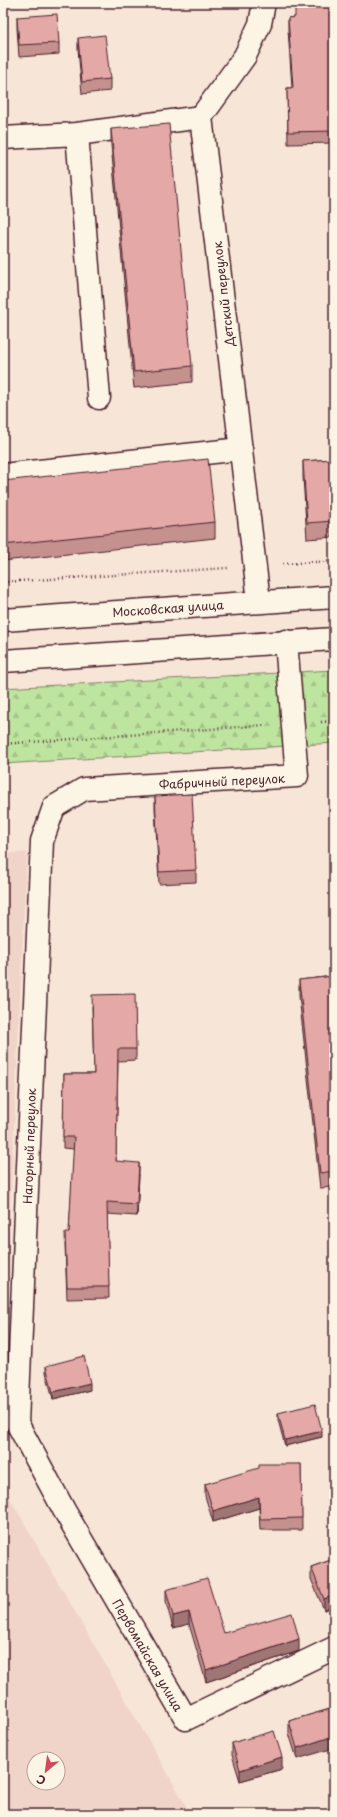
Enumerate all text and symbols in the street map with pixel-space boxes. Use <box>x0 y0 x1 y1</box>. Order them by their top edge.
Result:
street label: Детский переулок <box>208 240 238 348</box>
street label: Московская улица <box>112 595 225 621</box>
street label: Фабричный переулок <box>159 769 286 793</box>
street label: Нагорный переулок <box>18 1087 40 1204</box>
street label: Первомайская улица <box>108 1595 188 1715</box>
north arrow <box>26 1751 66 1791</box>
text: С <box>33 1771 49 1790</box>

